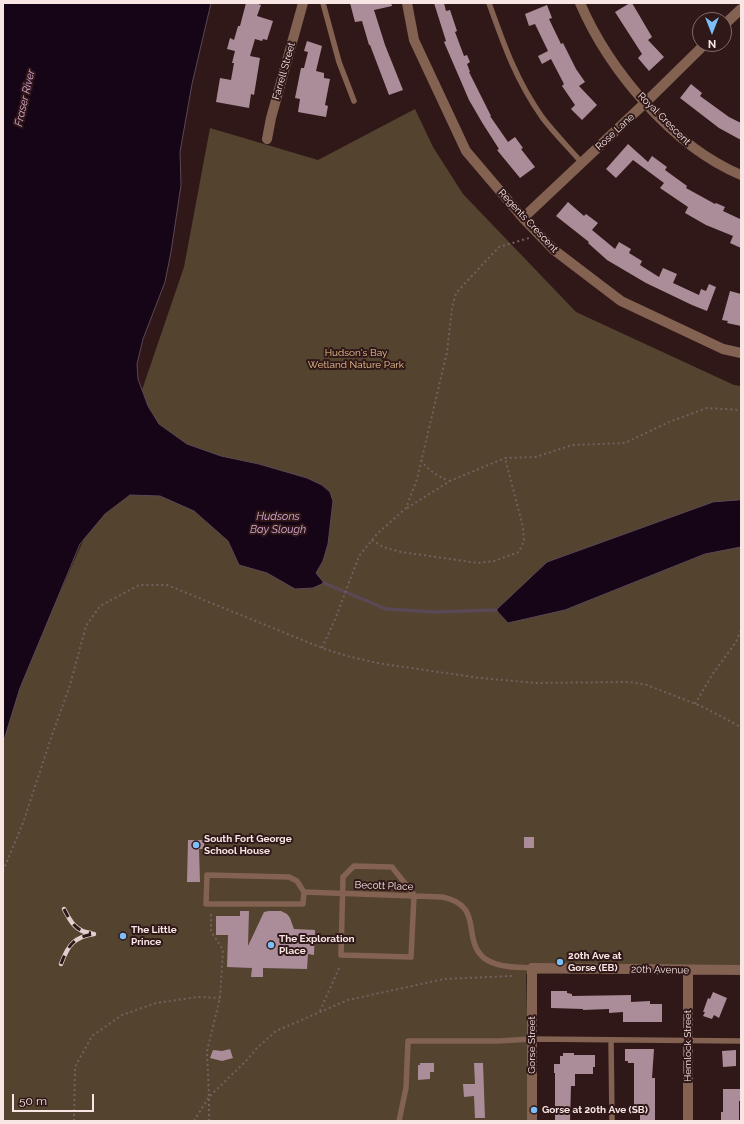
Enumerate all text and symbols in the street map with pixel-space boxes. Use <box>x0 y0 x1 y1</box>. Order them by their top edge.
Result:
north arrow <box>692 12 732 52</box>
text: N <box>708 37 716 50</box>
street label: Farrell Street <box>270 41 298 101</box>
water label: Fraser River <box>12 68 38 128</box>
street label: Royal Crescent <box>635 90 693 148</box>
street label: Rose Lane <box>593 111 637 153</box>
street label: Regents Crescent <box>496 187 560 255</box>
park label: Hudson's Bay Wetland Nature Park <box>308 347 404 370</box>
water label: Hudsons Bay Slough <box>250 510 306 536</box>
place label: South Fort George School House <box>204 833 292 856</box>
marker: South Fort George School House <box>191 840 201 850</box>
street label: Becott Place <box>354 879 414 893</box>
place label: The Little Prince <box>131 924 177 948</box>
marker: The Little Prince <box>118 931 128 941</box>
place label: The Exploration Place <box>279 933 355 956</box>
marker: The Exploration Place <box>266 940 276 950</box>
place label: 20th Ave at Gorse (EB) <box>568 950 622 974</box>
marker: 20th Ave at Gorse (EB) <box>555 957 565 967</box>
street label: 20th Avenue <box>631 963 689 977</box>
street label: Hemlock Street <box>682 1010 694 1082</box>
street label: Gorse Street <box>526 1016 538 1074</box>
scale bar <box>14 1086 96 1112</box>
text: 50 m <box>19 1094 47 1108</box>
place label: Gorse at 20th Ave (SB) <box>542 1104 648 1116</box>
marker: Gorse at 20th Ave (SB) <box>529 1105 539 1115</box>

